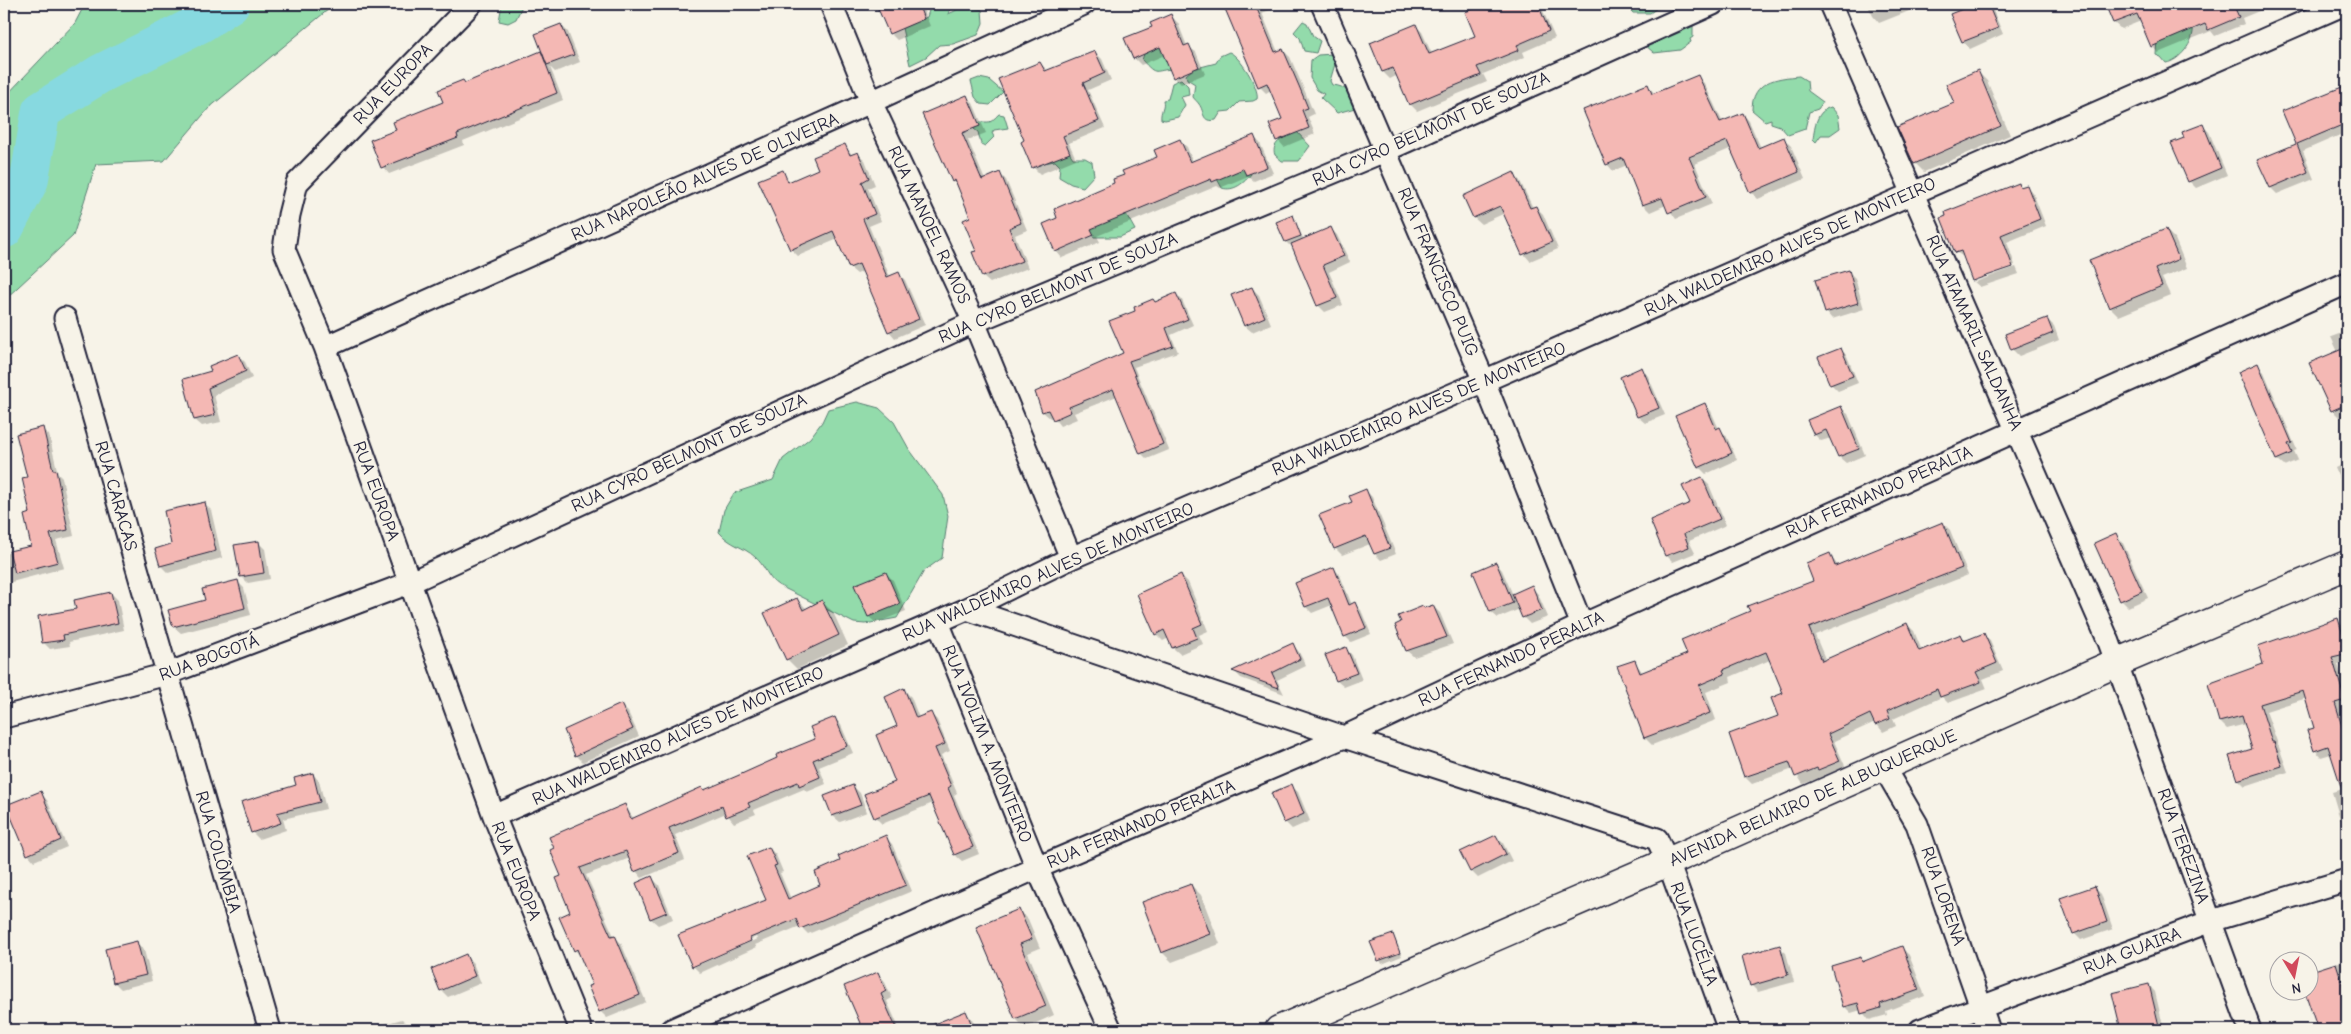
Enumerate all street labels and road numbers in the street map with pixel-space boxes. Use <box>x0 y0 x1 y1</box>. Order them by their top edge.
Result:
street label: RUA EUROPA <box>349 39 437 129</box>
street label: RUA CYRO BELMONT DE SOUZA <box>1309 67 1553 191</box>
street label: RUA NAPOLEÃO ALVES DE OLIVEIRA <box>568 108 842 246</box>
street label: RUA MANOEL RAMOS <box>883 143 975 307</box>
street label: RUA WALDEMIRO ALVES DE MONTEIRO <box>1641 173 1939 321</box>
street label: RUA FRANCISCO PUIG <box>1393 184 1483 360</box>
street label: RUA CYRO BELMONT DE SOUZA <box>935 228 1181 348</box>
street label: RUA ATAMARIL SALDANHA <box>1921 232 2027 434</box>
street label: RUA WALDEMIRO ALVES DE MONTEIRO <box>1269 337 1569 481</box>
street label: RUA CYRO BELMONT DE SOUZA <box>568 389 810 517</box>
street label: RUA EUROPA <box>348 438 404 544</box>
street label: RUA CARACAS <box>90 439 142 553</box>
street label: RUA FERNANDO PERALTA <box>1782 441 1976 543</box>
street label: RUA WALDEMIRO ALVES DE MONTEIRO <box>899 498 1197 646</box>
street label: RUA FERNANDO PERALTA <box>1415 607 1607 711</box>
street label: RUA BOGOTÁ <box>156 629 262 686</box>
street label: RUA IVOLIM A. MONTEIRO <box>938 642 1036 846</box>
street label: RUA WALDEMIRO ALVES DE MONTEIRO <box>529 662 827 810</box>
street label: AVENIDA BELMIRO DE ALBUQUERQUE <box>1666 725 1960 871</box>
street label: RUA FERNANDO PERALTA <box>1044 775 1238 873</box>
street label: RUA TEREZINA <box>2152 786 2214 906</box>
street label: RUA COLÔMBIA <box>191 788 246 915</box>
street label: RUA EUROPA <box>487 818 545 924</box>
street label: RUA LORENA <box>1916 844 1970 948</box>
street label: RUA LUCÉLIA <box>1666 879 1723 989</box>
street label: RUA GUAIRA <box>2080 923 2184 979</box>

